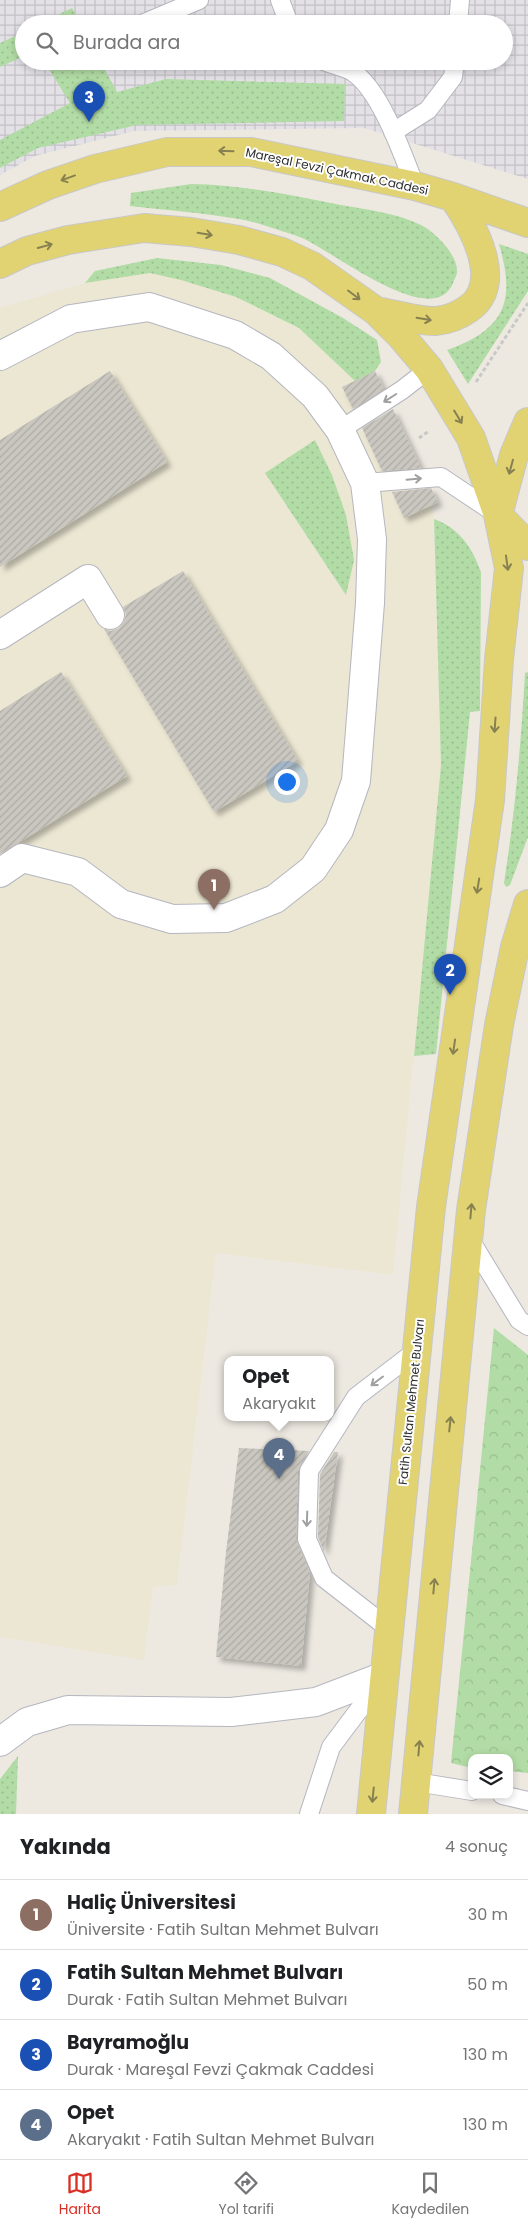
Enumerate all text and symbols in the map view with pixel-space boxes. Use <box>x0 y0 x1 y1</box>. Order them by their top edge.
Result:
search box <box>15 15 513 70</box>
icon: search <box>33 29 61 57</box>
text: Burada ara <box>73 29 180 56</box>
pin: 3 <box>73 81 105 122</box>
street label: Mareşal Fevzi Çakmak Caddesi <box>244 143 430 199</box>
one-way arrow <box>219 146 235 156</box>
one-way arrow <box>60 174 76 184</box>
one-way arrow <box>197 230 213 240</box>
one-way arrow <box>36 241 52 250</box>
one-way arrow <box>347 289 360 300</box>
one-way arrow <box>416 315 432 325</box>
one-way arrow <box>383 393 397 403</box>
one-way arrow <box>454 409 464 423</box>
one-way arrow <box>505 459 515 475</box>
one-way arrow <box>406 474 422 484</box>
one-way arrow <box>503 555 513 571</box>
one-way arrow <box>490 717 500 733</box>
your location <box>274 769 300 795</box>
pin: 1 <box>198 869 230 910</box>
one-way arrow <box>473 878 483 894</box>
pin: 2 <box>434 954 466 995</box>
one-way arrow <box>448 1039 458 1055</box>
one-way arrow <box>466 1203 476 1219</box>
street label: Fatih Sultan Mehmet Bulvarı <box>394 1318 428 1486</box>
popup <box>224 1356 334 1421</box>
text: Opet <box>242 1363 289 1390</box>
one-way arrow <box>370 1376 384 1386</box>
text: Akaryakıt <box>242 1392 316 1415</box>
one-way arrow <box>445 1417 455 1433</box>
pin: 4 <box>263 1438 295 1479</box>
one-way arrow <box>303 1511 312 1527</box>
one-way arrow <box>429 1578 439 1594</box>
one-way arrow <box>414 1740 424 1756</box>
map controls <box>468 1754 513 1799</box>
button: layers <box>468 1754 513 1799</box>
one-way arrow <box>368 1786 378 1802</box>
text: Yakında <box>20 1832 111 1861</box>
text: 4 sonuç <box>445 1835 508 1858</box>
text: Haliç Üniversitesi <box>67 1889 236 1916</box>
text: 1 <box>33 1903 39 1926</box>
text: 30 m <box>468 1903 508 1926</box>
text: Üniversite · Fatih Sultan Mehmet Bulvarı <box>67 1918 379 1941</box>
text: Fatih Sultan Mehmet Bulvarı <box>67 1959 343 1986</box>
text: 2 <box>31 1973 41 1996</box>
text: 50 m <box>467 1973 508 1996</box>
text: Durak · Fatih Sultan Mehmet Bulvarı <box>67 1988 348 2011</box>
text: Bayramoğlu <box>67 2029 189 2056</box>
text: 3 <box>31 2043 41 2066</box>
text: 130 m <box>463 2043 508 2066</box>
text: Durak · Mareşal Fevzi Çakmak Caddesi <box>67 2058 374 2081</box>
text: Opet <box>67 2099 114 2126</box>
text: 4 <box>31 2113 41 2136</box>
text: 130 m <box>463 2113 508 2136</box>
text: Akaryakıt · Fatih Sultan Mehmet Bulvarı <box>67 2128 375 2151</box>
tab: Harita <box>59 2169 101 2220</box>
tab: Yol tarifi <box>218 2169 274 2220</box>
tab: Kaydedilen <box>391 2169 469 2220</box>

